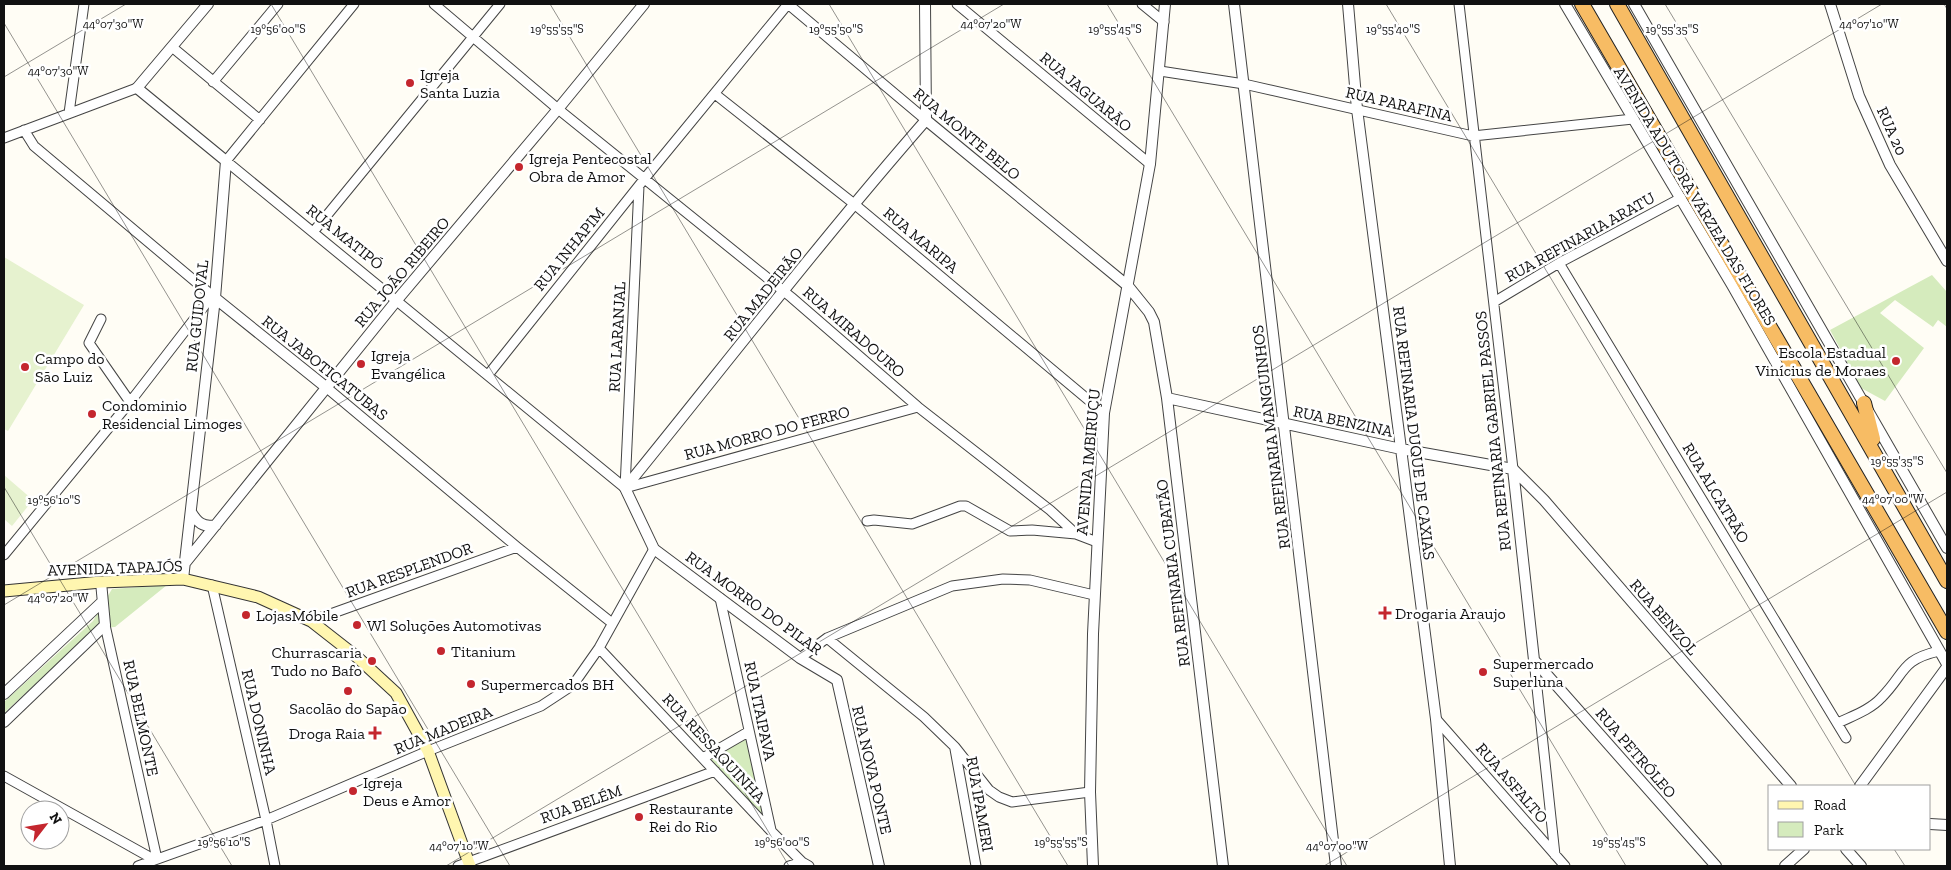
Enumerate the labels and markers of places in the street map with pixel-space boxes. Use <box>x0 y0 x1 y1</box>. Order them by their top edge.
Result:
place label: Igreja Santa Luzia <box>420 65 500 102</box>
marker: Igreja Santa Luzia <box>404 77 416 89</box>
place label: Igreja Pentecostal Obra de Amor <box>529 149 652 186</box>
marker: Igreja Pentecostal Obra de Amor <box>513 161 525 173</box>
place label: Escola Estadual Vinícius de Moraes <box>1754 343 1886 380</box>
place label: Igreja Evangélica <box>371 346 446 383</box>
place label: Campo do São Luiz <box>35 349 105 386</box>
marker: Escola Estadual Vinícius de Moraes <box>1890 355 1902 367</box>
marker: Igreja Evangélica <box>355 358 367 370</box>
marker: Campo do São Luiz <box>19 361 31 373</box>
place label: Condominio Residencial Limoges <box>102 396 242 433</box>
marker: Condominio Residencial Limoges <box>86 408 98 420</box>
place label: Drogaria Araujo <box>1395 604 1506 623</box>
place label: LojasMóbile <box>256 606 338 625</box>
marker: Drogaria Araujo <box>1379 607 1391 619</box>
marker: LojasMóbile <box>240 609 252 621</box>
place label: Wl Soluções Automotivas <box>367 616 541 635</box>
marker: Wl Soluções Automotivas <box>351 619 363 631</box>
place label: Titanium <box>451 642 516 661</box>
place label: Churrascaria Tudo no Bafo <box>271 643 362 680</box>
marker: Titanium <box>435 645 447 657</box>
place label: Supermercado Superluna <box>1493 654 1594 691</box>
marker: Churrascaria Tudo no Bafo <box>366 655 378 667</box>
marker: Supermercado Superluna <box>1477 666 1489 678</box>
place label: Supermercados BH <box>481 675 614 694</box>
marker: Supermercados BH <box>465 678 477 690</box>
marker: Sacolão do Sapão <box>342 685 354 697</box>
place label: Sacolão do Sapão <box>289 699 407 718</box>
place label: Droga Raia <box>289 724 365 743</box>
marker: Droga Raia <box>369 727 381 739</box>
place label: Igreja Deus e Amor <box>363 773 451 810</box>
marker: Igreja Deus e Amor <box>347 785 359 797</box>
place label: Restaurante Rei do Rio <box>649 799 733 836</box>
marker: Restaurante Rei do Rio <box>633 811 645 823</box>

